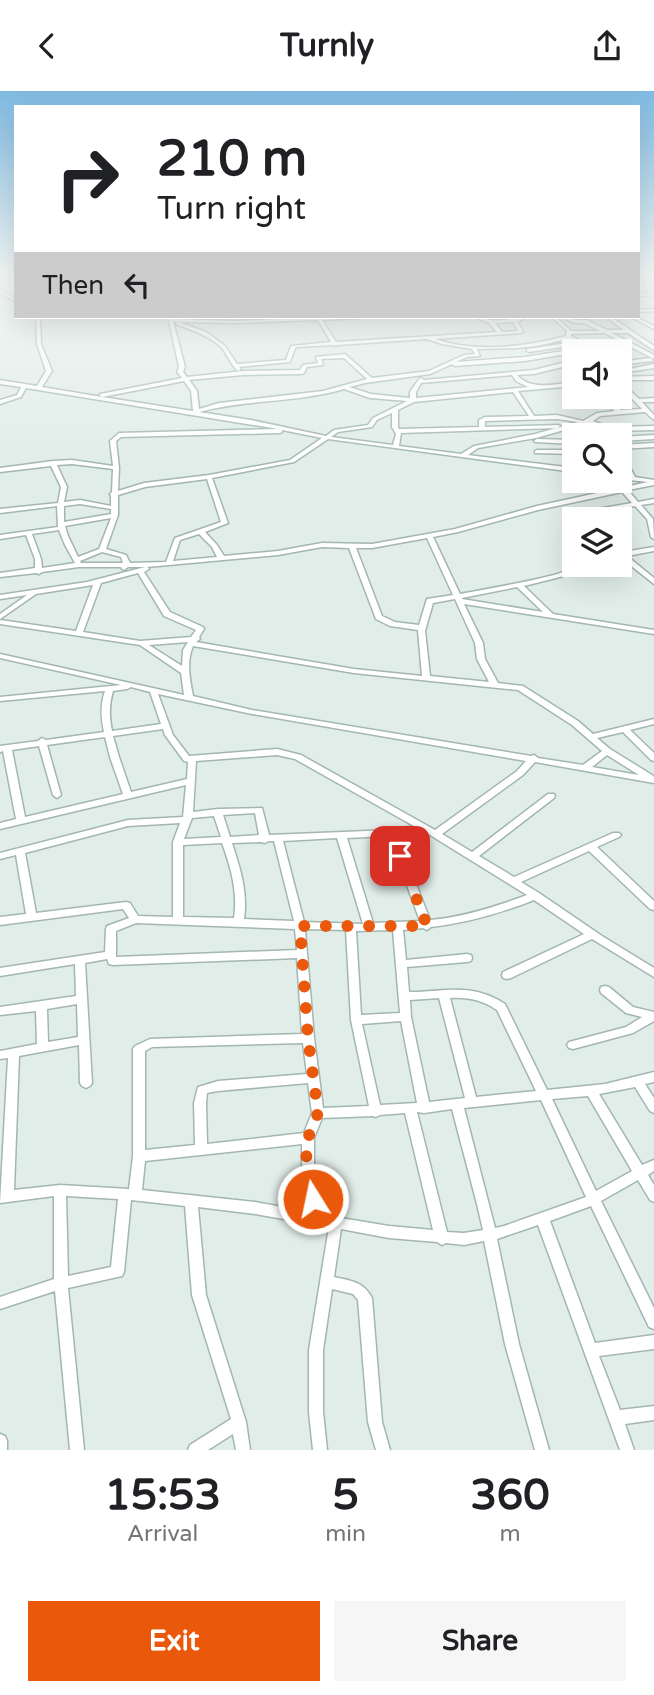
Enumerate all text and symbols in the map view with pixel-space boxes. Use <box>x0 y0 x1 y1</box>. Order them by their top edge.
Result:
icon: back <box>28 27 66 65</box>
text: Turnly <box>280 27 374 65</box>
icon: share <box>588 27 626 65</box>
text: 210 m <box>157 130 307 189</box>
icon: right <box>42 133 133 224</box>
text: Turn right <box>157 190 306 228</box>
icon: left <box>118 266 156 304</box>
text: Then <box>42 270 104 301</box>
map controls <box>562 339 632 577</box>
button: sound <box>562 339 632 409</box>
button: search <box>562 423 632 493</box>
button: layers <box>562 507 632 577</box>
pin <box>370 826 430 886</box>
icon: arrive <box>381 837 419 875</box>
position arrow <box>276 1162 350 1236</box>
text: 15:53 <box>104 1470 221 1521</box>
text: 5 <box>332 1470 359 1521</box>
text: 360 <box>470 1470 550 1521</box>
text: Arrival <box>127 1520 198 1548</box>
text: min <box>325 1520 366 1548</box>
text: m <box>499 1520 521 1548</box>
button: Exit <box>28 1601 320 1681</box>
button: Share <box>334 1601 626 1681</box>

